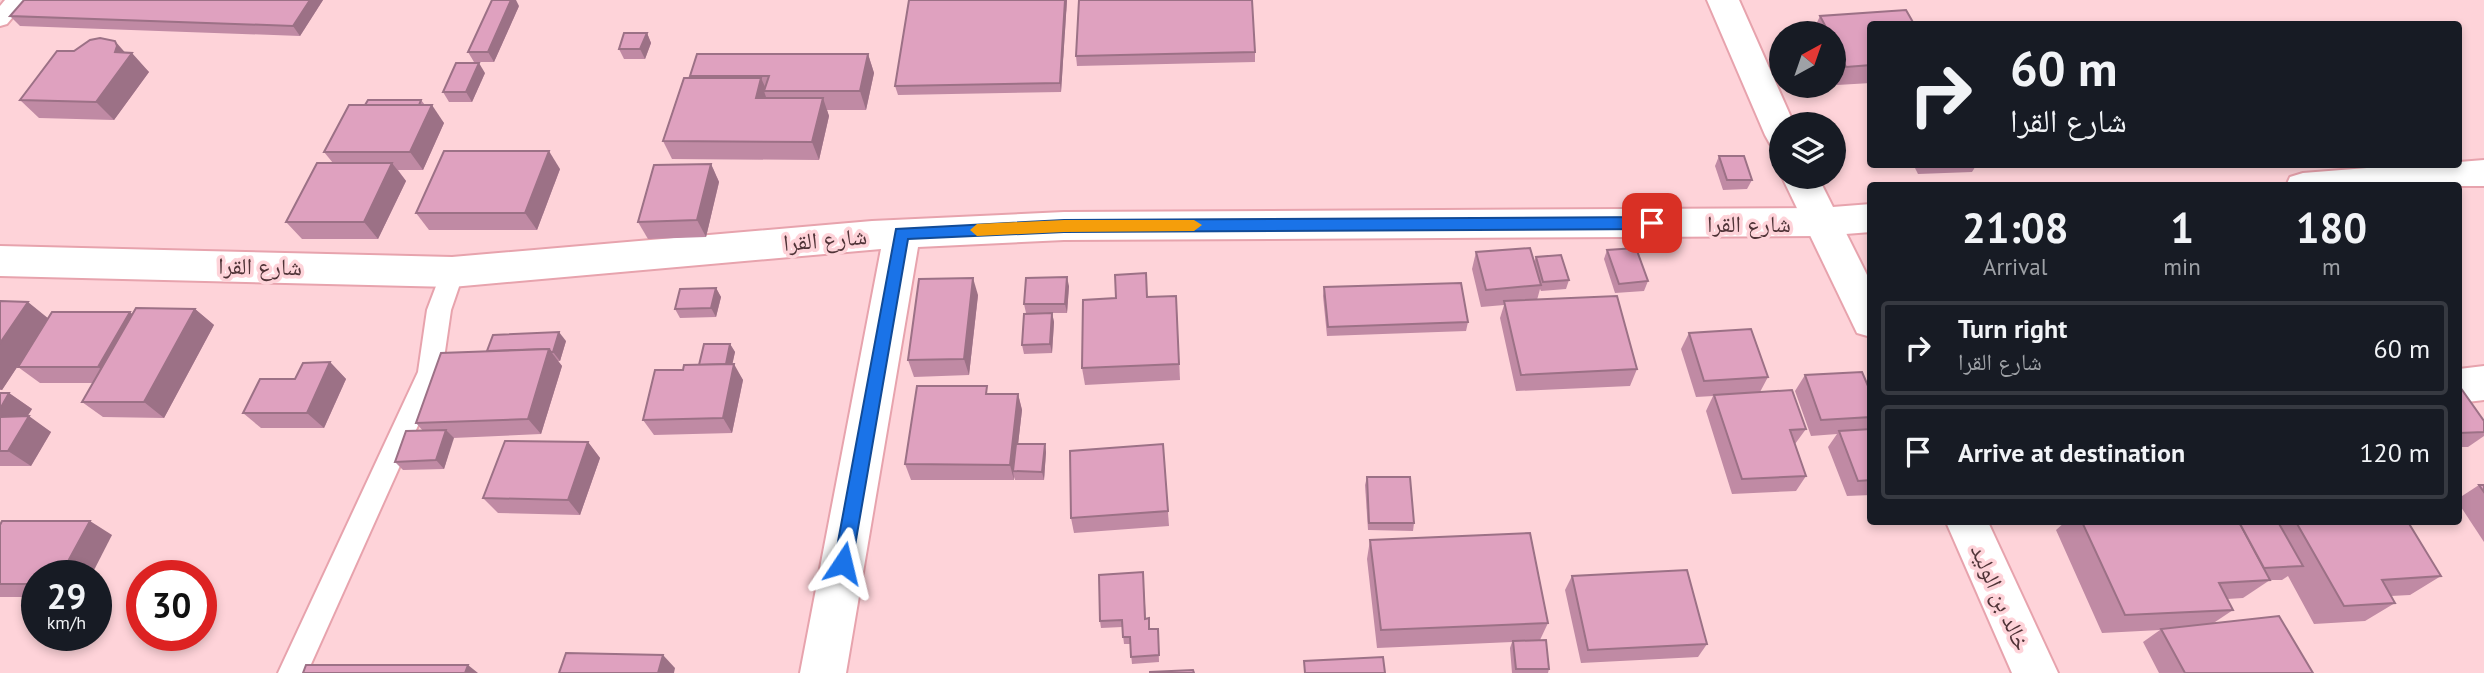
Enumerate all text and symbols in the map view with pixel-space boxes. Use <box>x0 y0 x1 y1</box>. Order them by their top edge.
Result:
north arrow <box>1769 21 1846 98</box>
map controls <box>1769 21 1846 189</box>
text: 60 m <box>2010 36 2117 100</box>
icon: right <box>1895 49 1986 140</box>
text: شارع القرا <box>2010 99 2127 141</box>
button: layers <box>1769 112 1846 189</box>
pin <box>1622 193 1682 253</box>
text: 21:08 <box>1962 200 2068 255</box>
text: 1 <box>2170 200 2194 255</box>
text: 180 <box>2296 200 2367 255</box>
icon: arrive <box>1633 204 1671 242</box>
street label: شارع القرا <box>1707 209 1791 239</box>
street label: شارع القرا <box>782 221 868 258</box>
street label: شارع القرا <box>218 251 302 282</box>
text: Arrival <box>1983 252 2047 281</box>
text: min <box>2163 252 2201 281</box>
text: m <box>2322 252 2341 281</box>
text: Turn right <box>1958 312 2067 345</box>
icon: right <box>1899 329 1937 367</box>
text: 60 m <box>2374 332 2430 365</box>
text: شارع القرا <box>1958 347 2042 376</box>
icon: arrive <box>1899 433 1937 471</box>
text: Arrive at destination <box>1958 436 2185 469</box>
text: 120 m <box>2359 436 2430 469</box>
position arrow <box>806 526 880 600</box>
street label: خالد بن الوليد <box>1965 539 2037 655</box>
speed limit sign: 30 <box>126 560 217 651</box>
text: 29 <box>47 573 86 619</box>
text: km/h <box>47 611 86 634</box>

